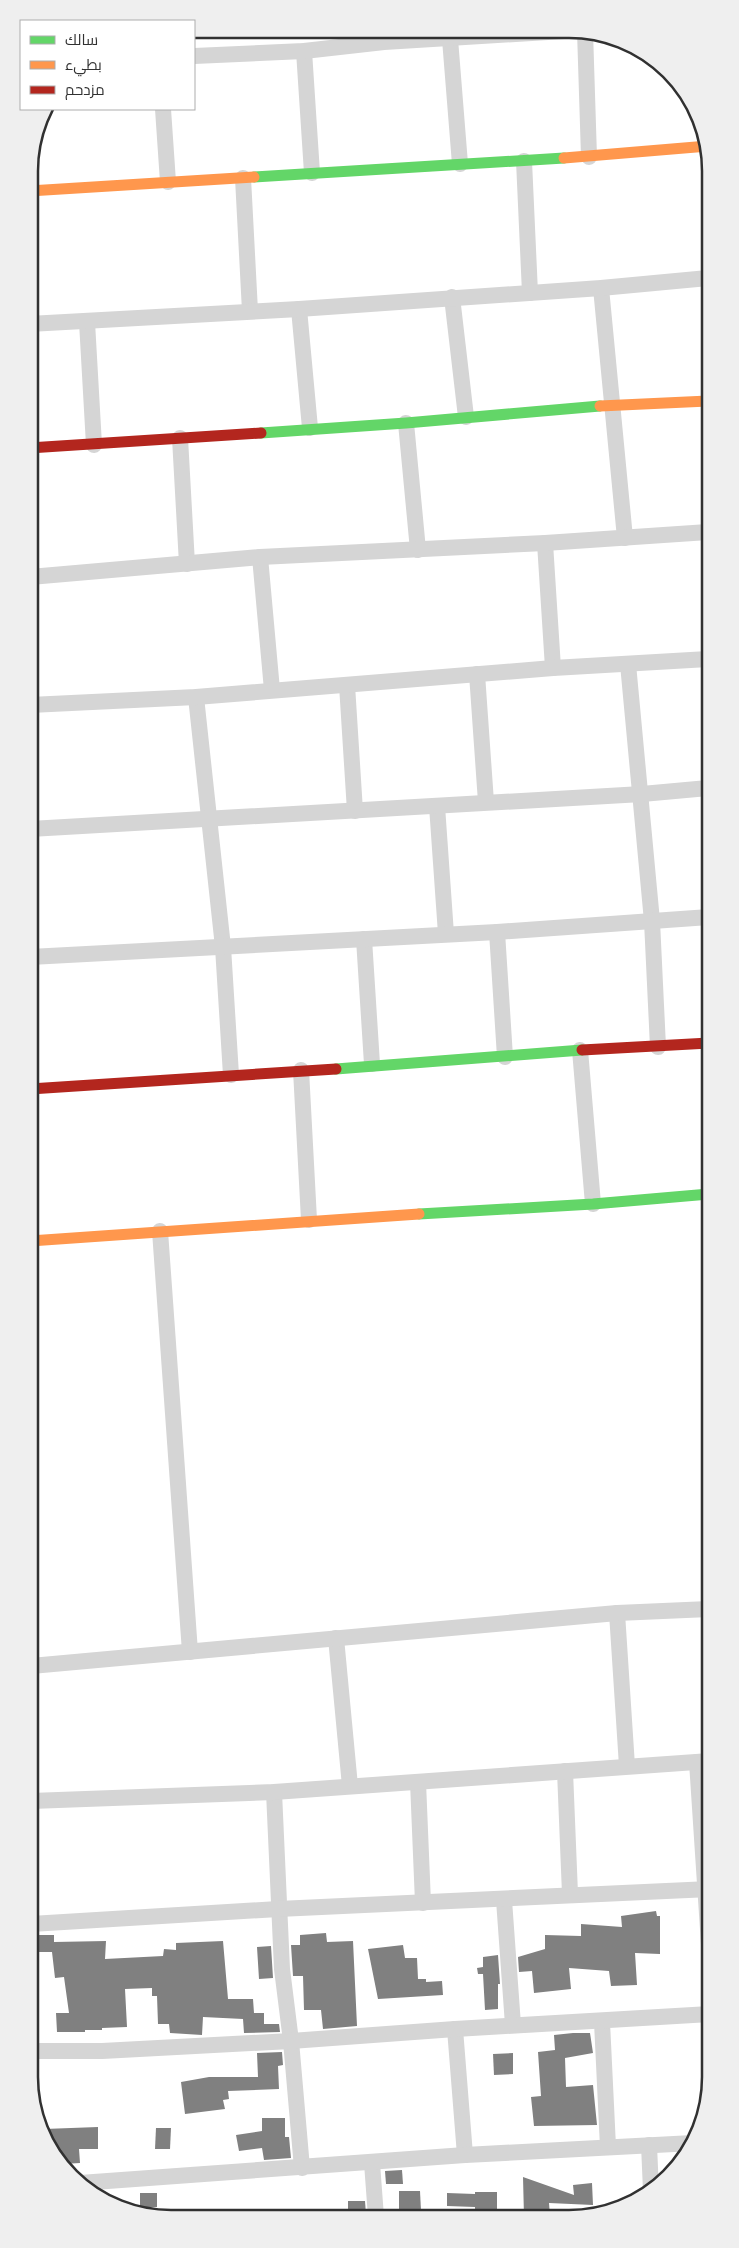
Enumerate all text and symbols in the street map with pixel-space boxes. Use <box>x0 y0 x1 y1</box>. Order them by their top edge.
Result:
legend <box>20 20 195 110</box>
text: سالك <box>65 30 98 51</box>
text: بطيء <box>65 55 102 77</box>
text: مزدحم <box>65 80 105 101</box>

